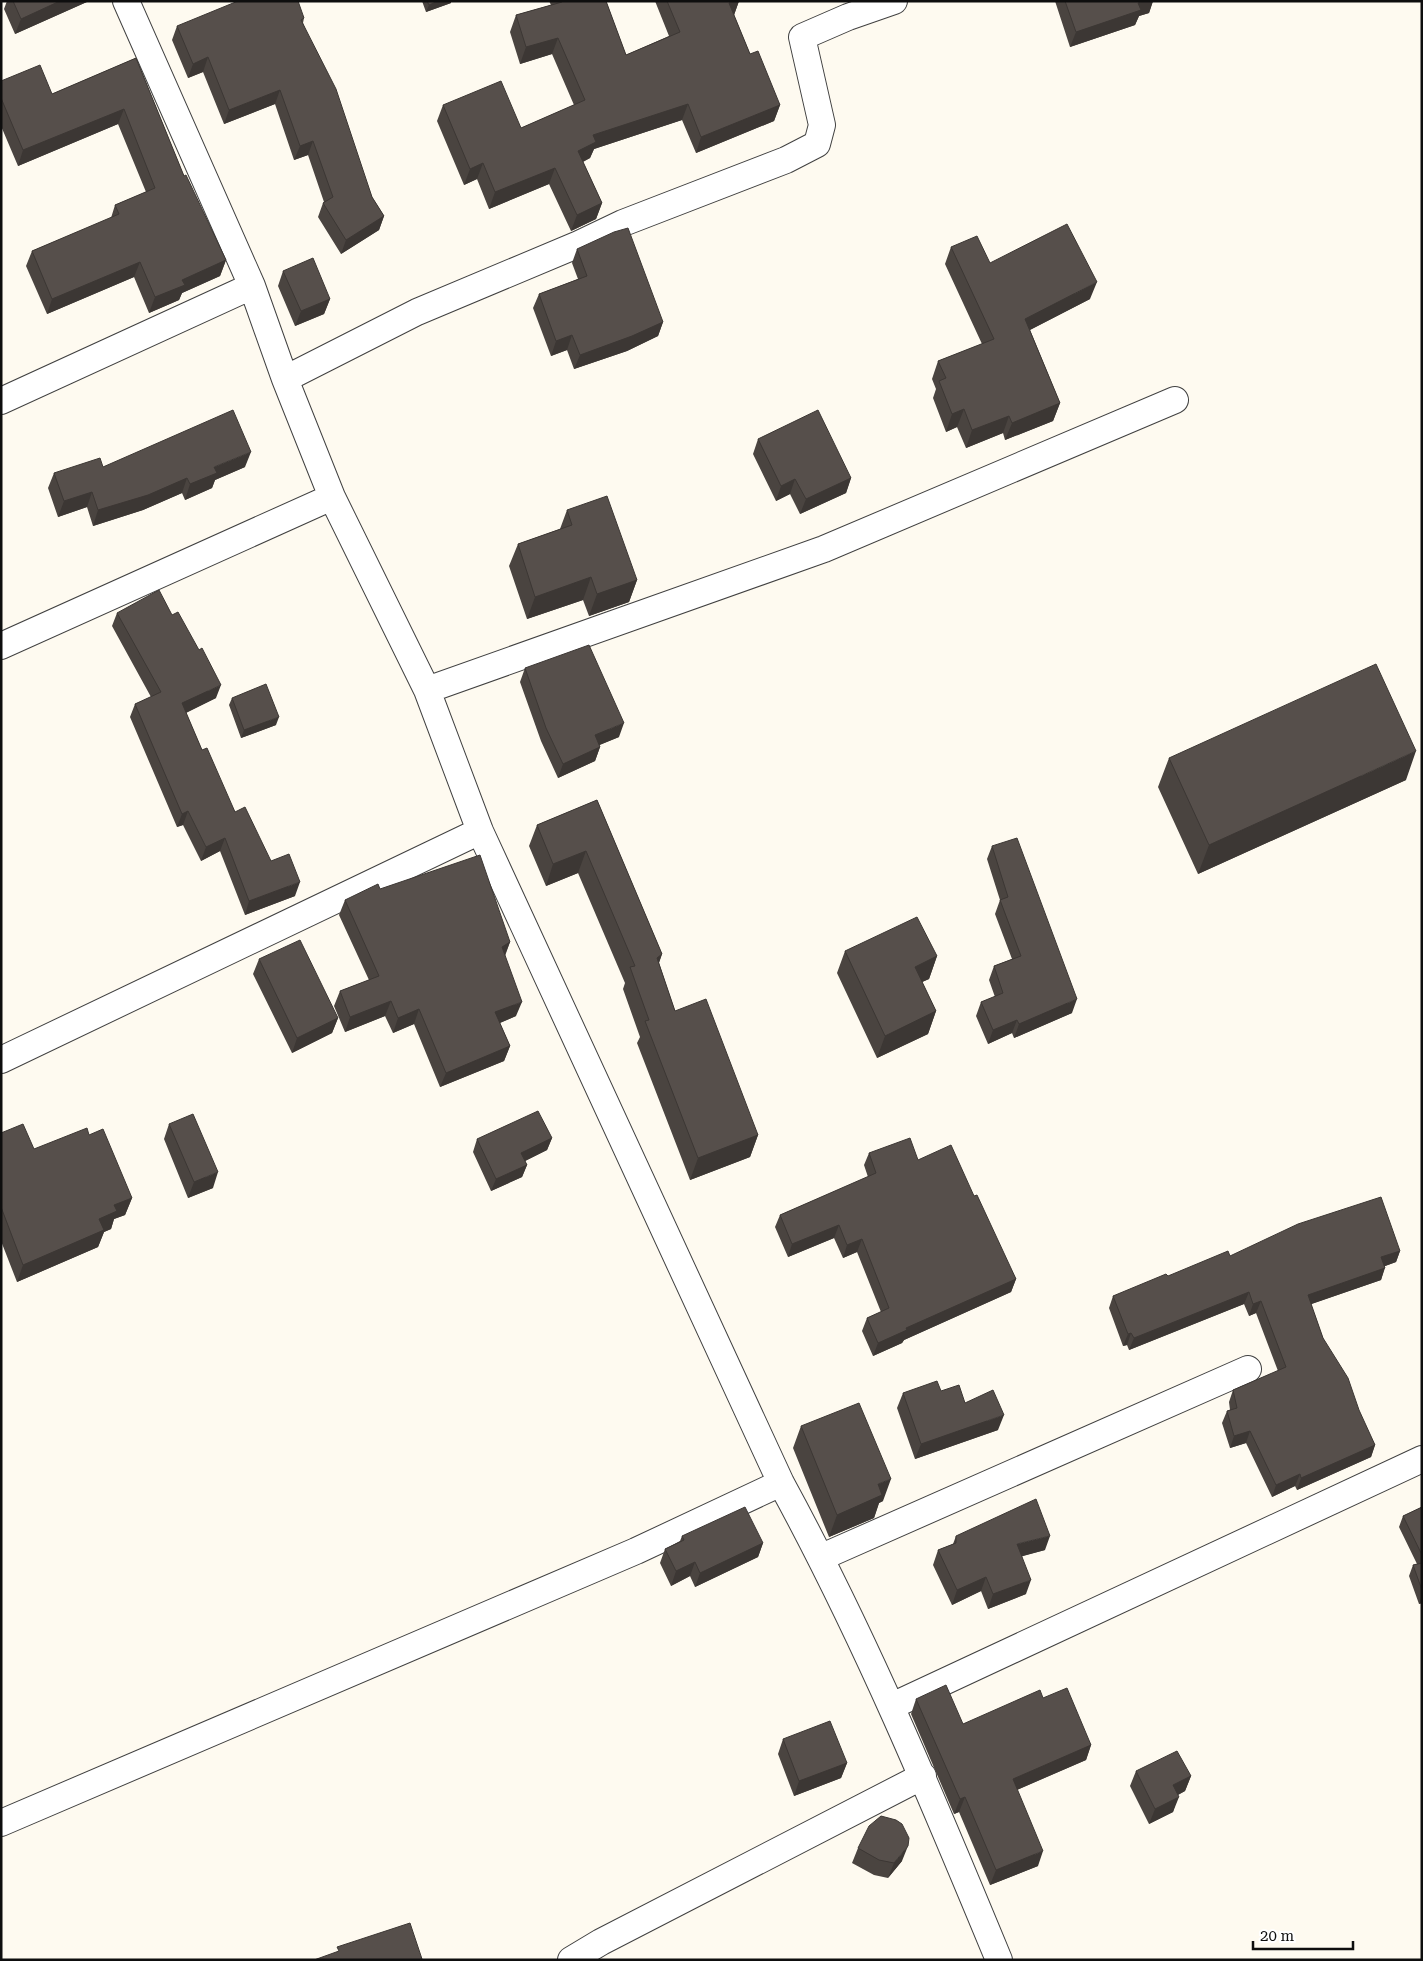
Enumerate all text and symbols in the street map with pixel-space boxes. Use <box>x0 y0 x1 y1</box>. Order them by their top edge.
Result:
scale bar <box>1253 1918 1353 1950</box>
text: 20 m <box>1260 1927 1295 1945</box>

